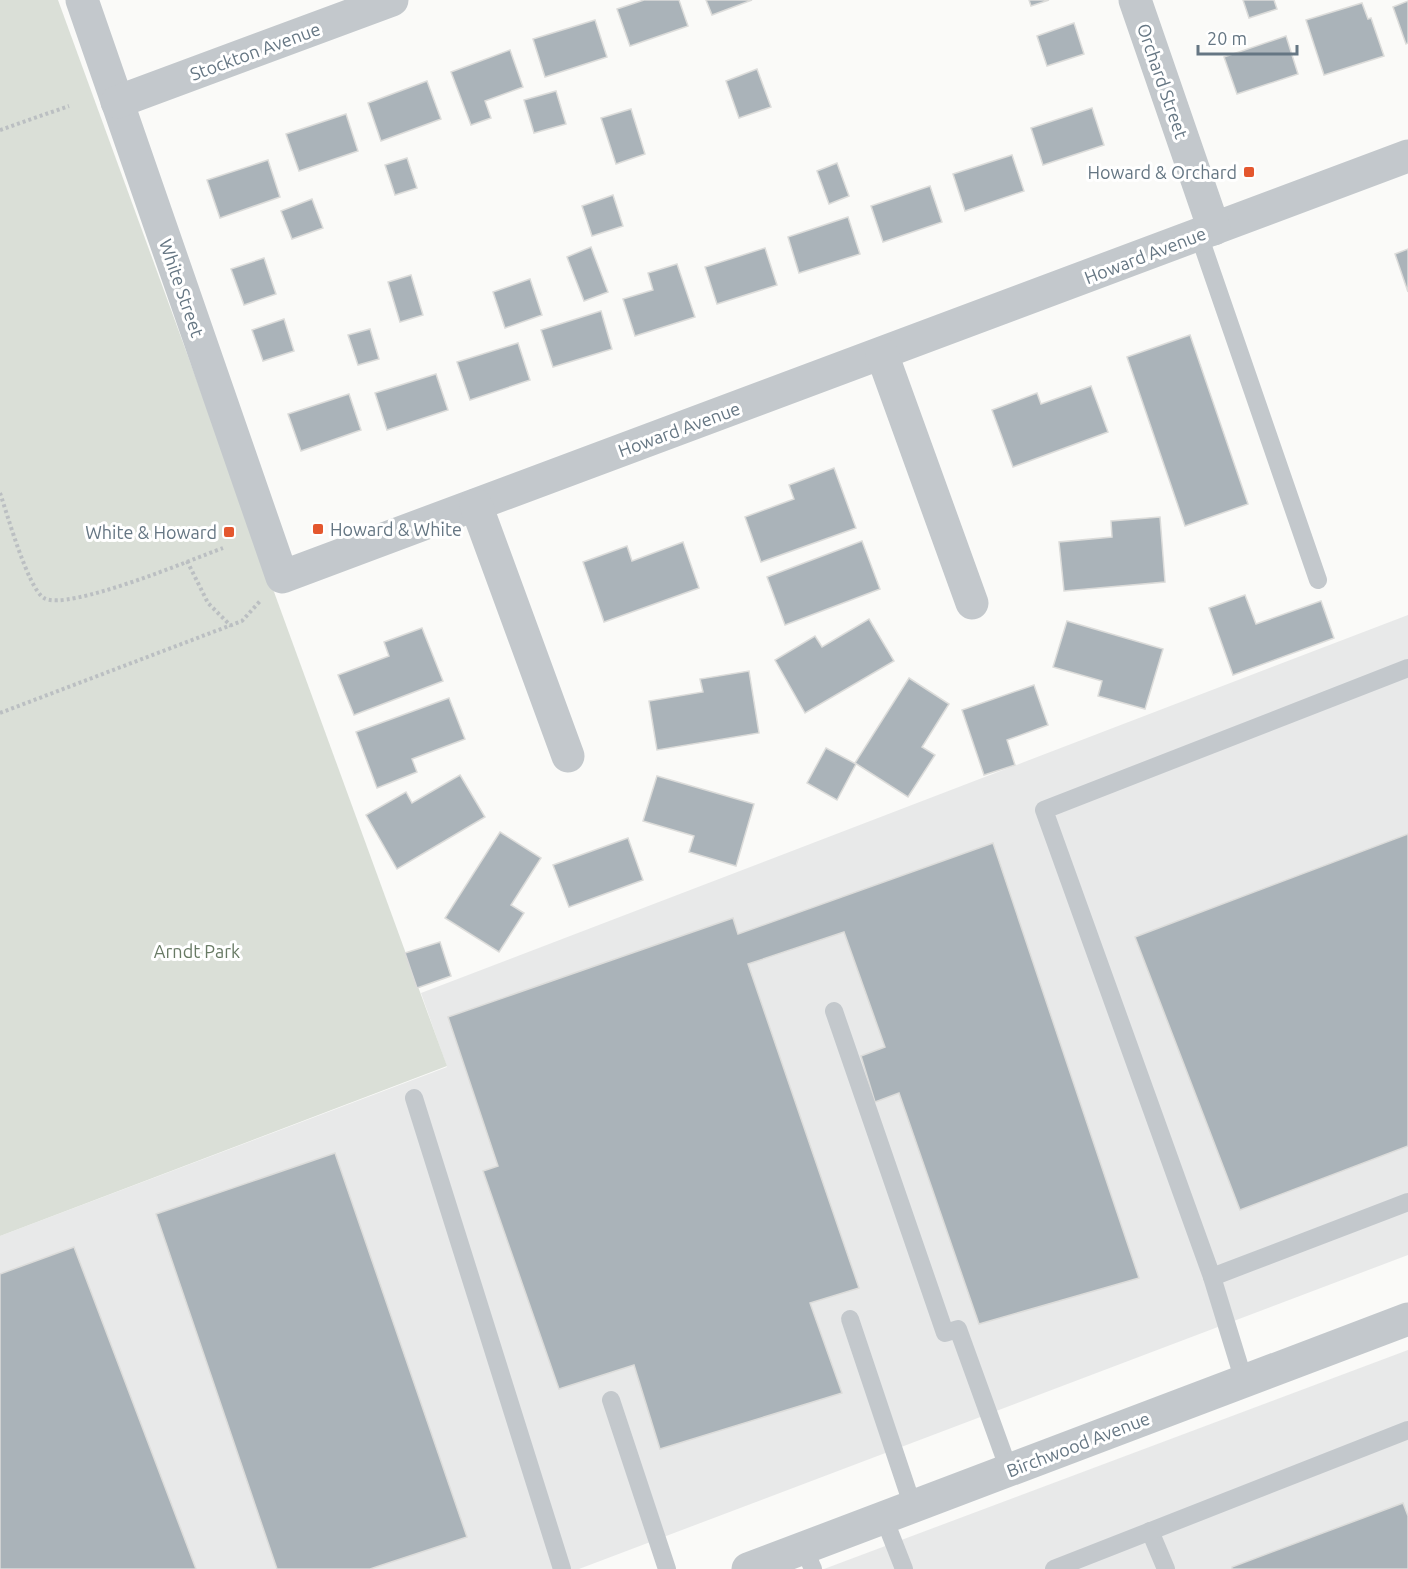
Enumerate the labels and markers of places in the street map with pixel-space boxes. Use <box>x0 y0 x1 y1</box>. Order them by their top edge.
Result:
place label: Howard & Orchard <box>1087 162 1237 182</box>
marker: Howard & Orchard <box>1242 165 1256 179</box>
place label: Howard & White <box>330 519 462 539</box>
place label: White & Howard <box>85 522 217 542</box>
marker: Howard & White <box>311 522 325 536</box>
marker: White & Howard <box>222 525 236 539</box>

